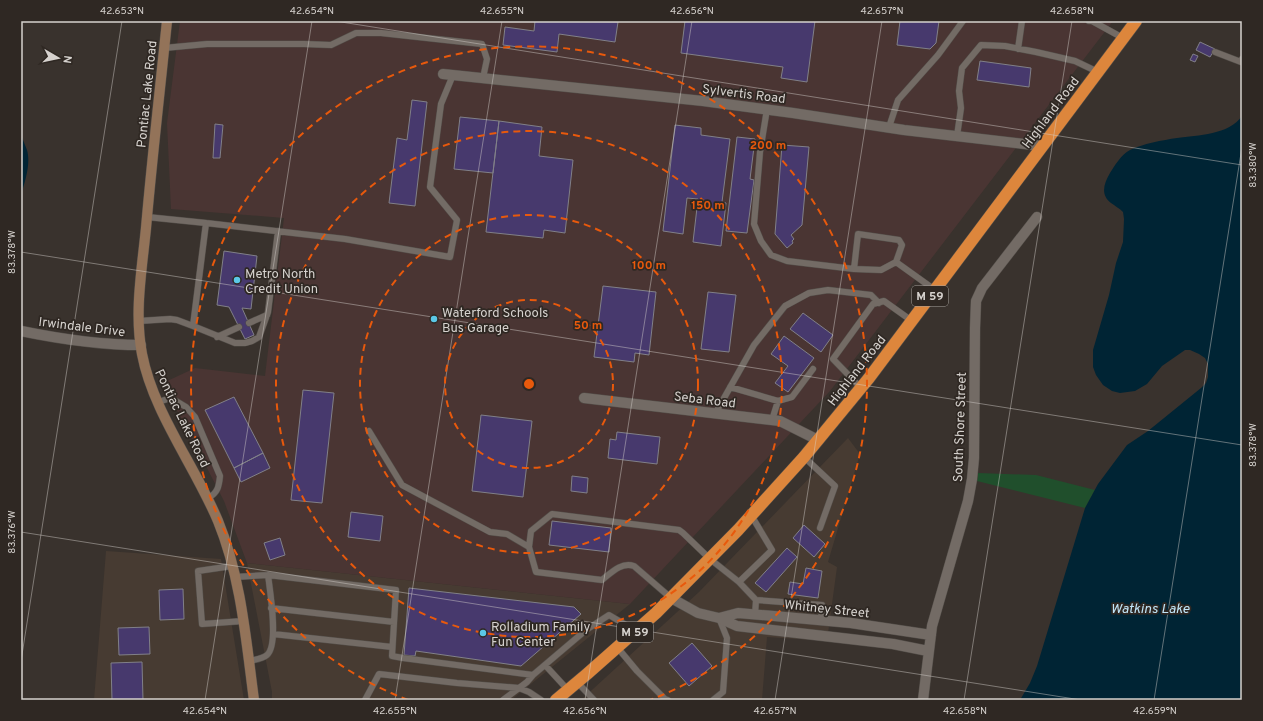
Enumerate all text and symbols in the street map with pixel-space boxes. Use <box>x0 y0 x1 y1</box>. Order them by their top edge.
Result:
text: 42.653°N <box>100 5 144 18</box>
text: 42.654°N <box>290 5 334 18</box>
text: 42.655°N <box>480 5 524 18</box>
text: 42.656°N <box>670 5 714 18</box>
text: 42.657°N <box>860 5 904 18</box>
text: 42.658°N <box>1050 5 1094 18</box>
north arrow <box>38 38 78 78</box>
street label: Pontiac Lake Road <box>134 40 162 149</box>
text: N <box>59 54 74 64</box>
street label: Highland Road <box>1019 74 1084 152</box>
street label: Sylvertis Road <box>701 82 786 108</box>
text: 200 m <box>750 138 786 154</box>
text: 83.380°W <box>1247 142 1260 188</box>
text: 150 m <box>691 198 725 214</box>
text: 83.378°W <box>6 230 19 274</box>
text: 100 m <box>632 258 666 274</box>
place label: Metro North Credit Union <box>245 267 318 298</box>
marker: Metro North Credit Union <box>232 275 242 285</box>
road number: M 59 <box>912 286 948 306</box>
place label: Waterford Schools Bus Garage <box>442 306 548 337</box>
marker: Waterford Schools Bus Garage <box>429 314 439 324</box>
street label: Irwindale Drive <box>37 315 126 341</box>
text: 50 m <box>574 318 602 334</box>
street label: Highland Road <box>825 333 890 410</box>
street label: Pontiac Lake Road <box>150 367 212 471</box>
street label: South Shore Street <box>951 372 971 482</box>
centre of rings <box>522 377 536 391</box>
street label: Seba Road <box>673 389 737 413</box>
text: 83.378°W <box>1247 423 1260 467</box>
text: 83.376°W <box>6 510 19 554</box>
street label: Whitney Street <box>783 598 870 622</box>
water label: Watkins Lake <box>1111 601 1190 618</box>
place label: Rolladium Family Fun Center <box>491 620 590 651</box>
road number: M 59 <box>617 622 653 642</box>
marker: Rolladium Family Fun Center <box>478 628 488 638</box>
text: 42.654°N <box>183 705 227 718</box>
text: 42.655°N <box>373 705 417 718</box>
text: 42.656°N <box>563 705 607 718</box>
text: 42.657°N <box>753 705 797 718</box>
text: 42.658°N <box>943 705 987 718</box>
text: 42.659°N <box>1133 705 1177 718</box>

